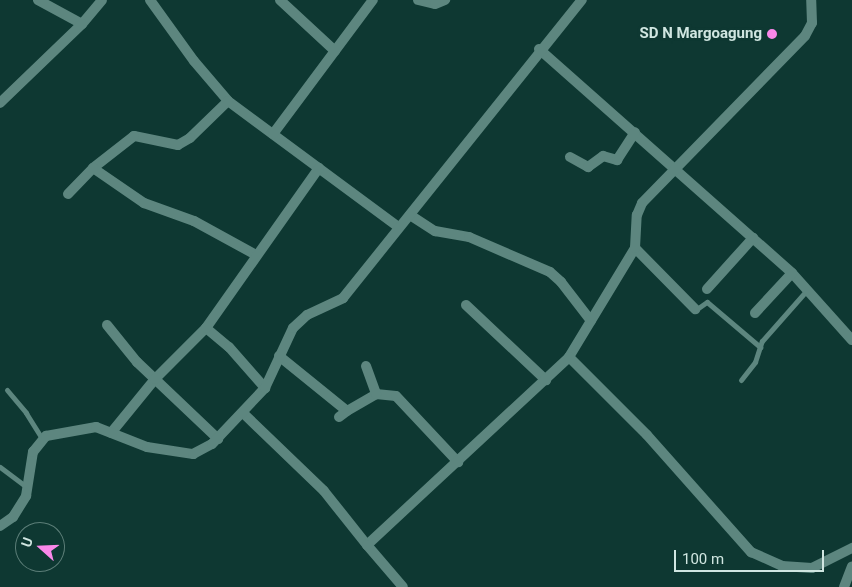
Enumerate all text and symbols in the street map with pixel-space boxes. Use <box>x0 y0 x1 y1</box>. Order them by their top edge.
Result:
place label: SD N Margoagung <box>639 25 762 43</box>
marker: SD N Margoagung <box>766 28 778 40</box>
north arrow <box>15 522 65 572</box>
text: U <box>18 535 36 549</box>
scale bar <box>677 540 827 572</box>
text: 100 m <box>682 550 724 568</box>

